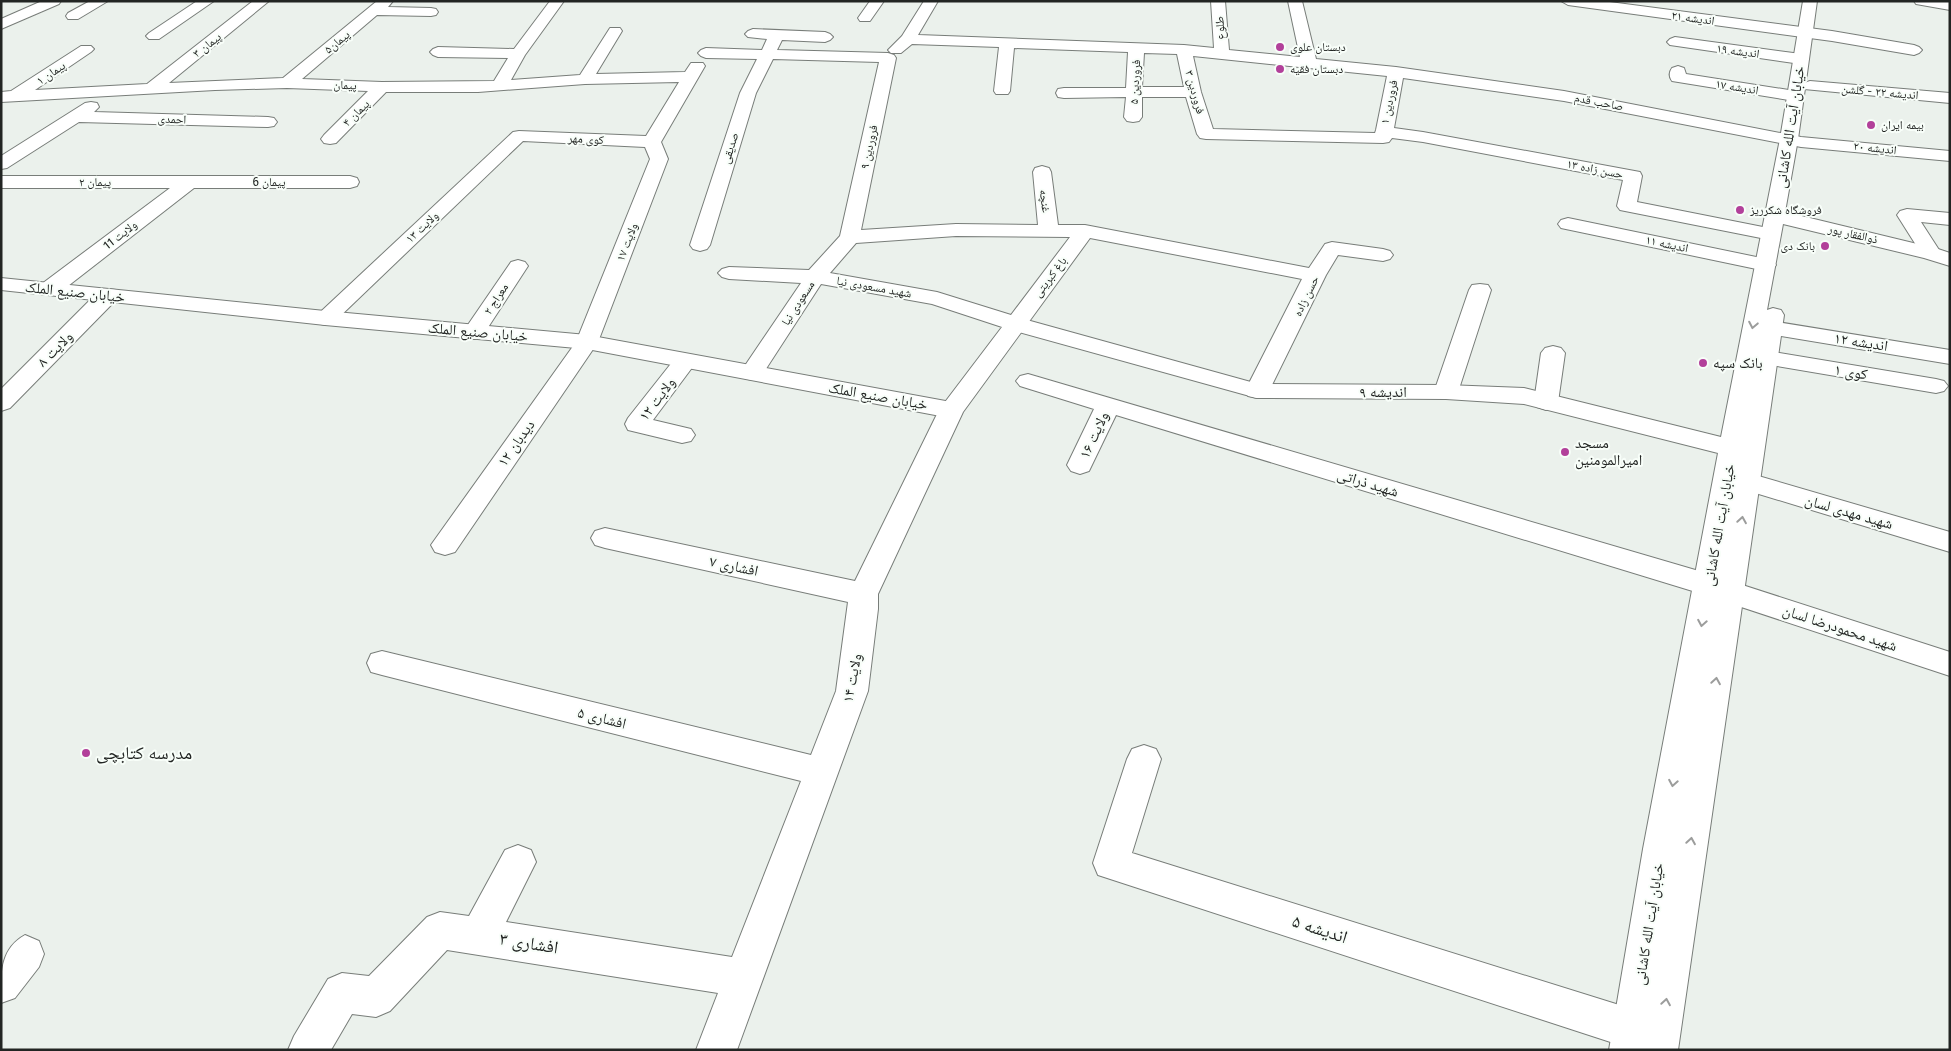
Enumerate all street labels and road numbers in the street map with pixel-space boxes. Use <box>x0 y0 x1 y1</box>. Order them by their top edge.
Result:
street label: اندیشه ۲۱ <box>1671 8 1716 28</box>
street label: طلوع <box>1212 16 1229 40</box>
street label: پیمان۵ <box>321 27 353 57</box>
street label: پیمان ۳ <box>190 29 224 61</box>
street label: اندیشه ۱۹ <box>1716 41 1761 61</box>
street label: پیمان ۱ <box>34 58 69 88</box>
street label: فروردین ۵ <box>1127 59 1143 105</box>
street label: خیابان آیت الله کاشانی <box>1771 64 1810 190</box>
street label: فروردین ۳ <box>1182 69 1208 116</box>
street label: اندیشه ۱۷ <box>1714 77 1760 98</box>
street label: پیمان <box>333 78 357 93</box>
street label: فروردین ۱ <box>1377 79 1401 125</box>
street label: اندیشه ۲۲ - گلشن <box>1841 82 1919 103</box>
street label: صاحب قدم <box>1573 90 1625 115</box>
street label: پیمان ۴ <box>340 96 373 129</box>
street label: احمدی <box>157 112 187 126</box>
street label: فروردین ۹ <box>857 124 881 170</box>
street label: کوی مهر <box>567 131 604 147</box>
street label: صدیقی <box>718 131 742 166</box>
street label: اندیشه ۲۰ <box>1853 139 1897 157</box>
street label: حسن زاده ۱۳ <box>1566 157 1625 181</box>
street label: پیمان ۲ <box>79 175 111 189</box>
street label: پیمان 6 <box>252 175 286 189</box>
street label: غنچه <box>1037 189 1053 213</box>
street label: ولایت ۱۳ <box>403 208 441 246</box>
street label: ولایت 11 <box>100 217 140 253</box>
street label: ولایت ۱۷ <box>613 221 641 263</box>
street label: ذوالفقار پور <box>1826 221 1879 247</box>
street label: اندیشه ۱۱ <box>1644 233 1690 256</box>
street label: باغ کبریتی <box>1030 254 1070 300</box>
street label: حسن زاده <box>1290 273 1322 318</box>
street label: شهید مسعودی نیا <box>835 274 913 301</box>
street label: خیابان صنیع الملک <box>24 278 126 307</box>
street label: مسعودی نیا <box>778 278 818 328</box>
street label: معراج ۲ <box>481 281 511 317</box>
street label: خیابان صنیع الملک <box>427 319 529 346</box>
street label: ولایت ۸ <box>33 327 77 371</box>
street label: اندیشه ۱۲ <box>1833 329 1889 355</box>
street label: کوی ۱ <box>1833 361 1869 384</box>
street label: ولایت ۱۲ <box>635 374 679 424</box>
street label: خیابان صنیع الملک <box>827 378 929 415</box>
street label: اندیشه ۹ <box>1359 383 1407 401</box>
street label: ولایت ۱۶ <box>1075 409 1113 461</box>
street label: دیدبان ۱۲ <box>494 416 539 470</box>
street label: خیابان آیت الله کاشانی <box>1699 462 1740 588</box>
street label: شهید ذراتی <box>1335 465 1401 502</box>
street label: شهید مهدی لسان <box>1803 491 1895 534</box>
street label: افشاری ۷ <box>708 552 760 581</box>
street label: شهید محمودرضا لسان <box>1780 601 1900 656</box>
street label: ولایت ۱۴ <box>838 652 866 704</box>
street label: افشاری ۵ <box>576 703 628 734</box>
street label: خیابان آیت الله کاشانی <box>1630 861 1669 987</box>
street label: اندیشه ۵ <box>1290 910 1350 948</box>
street label: افشاری ۳ <box>498 927 560 959</box>

